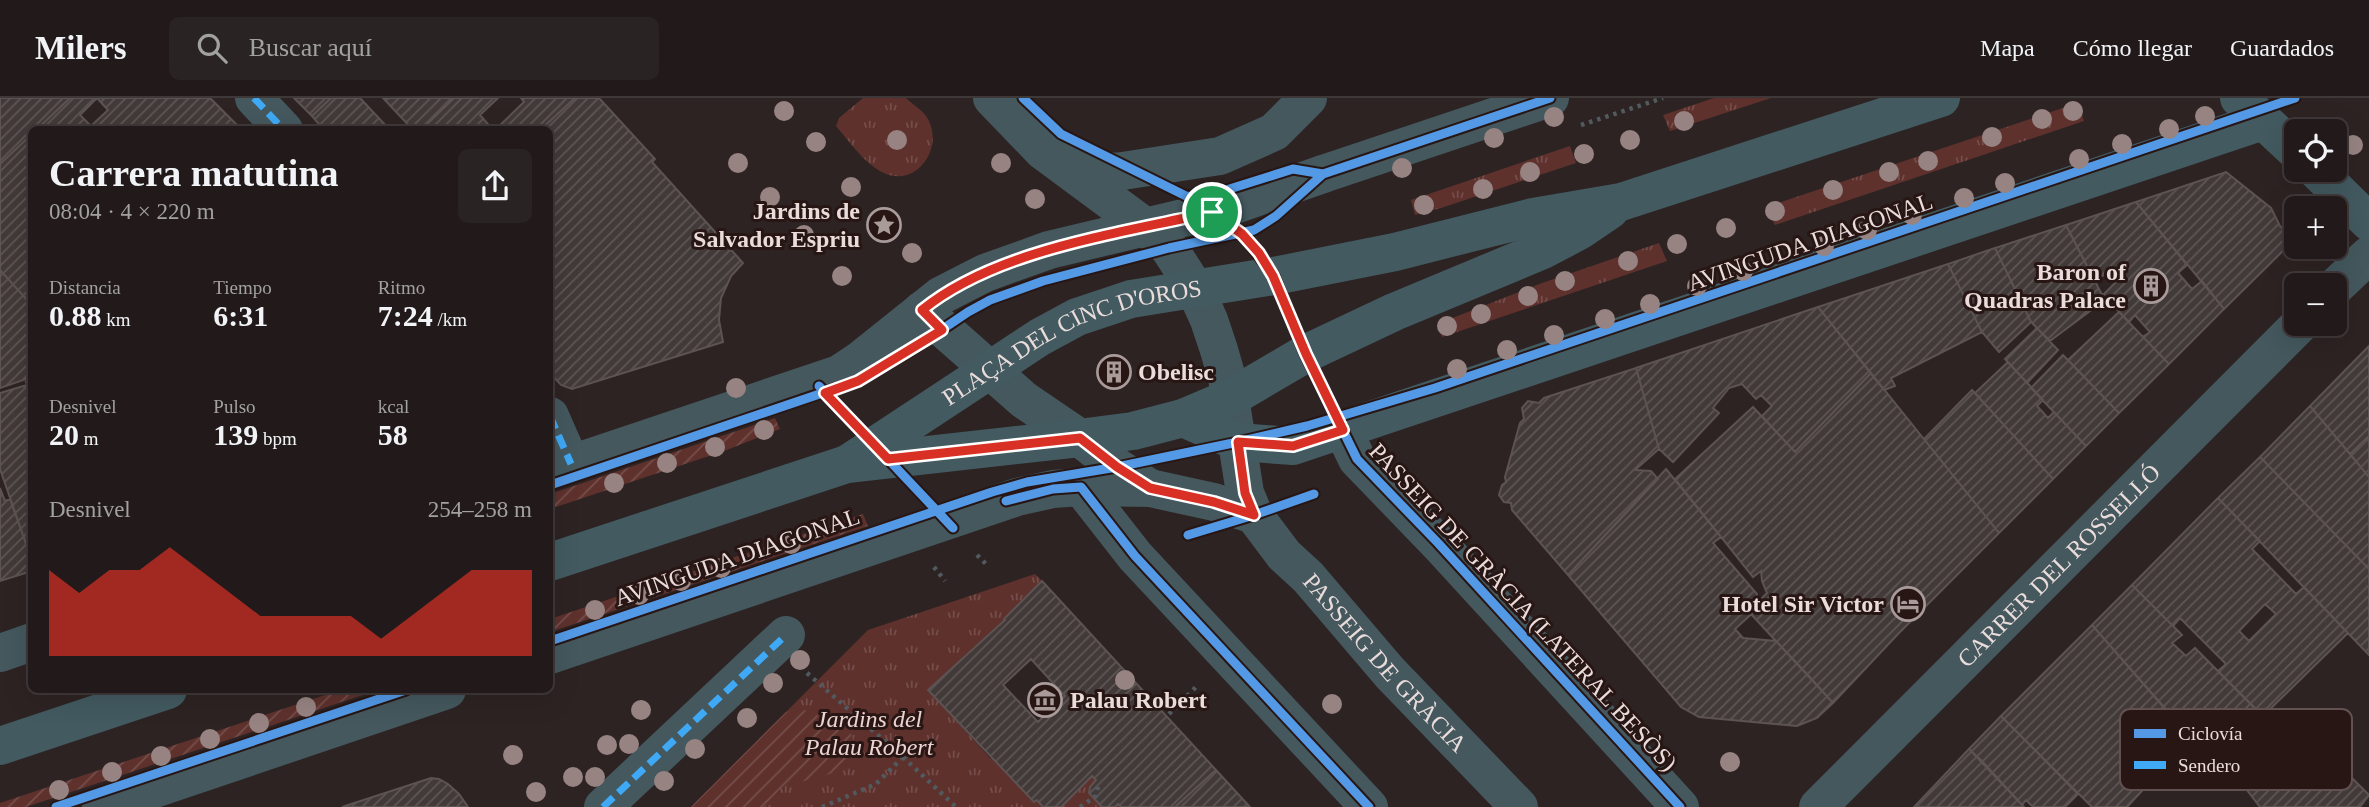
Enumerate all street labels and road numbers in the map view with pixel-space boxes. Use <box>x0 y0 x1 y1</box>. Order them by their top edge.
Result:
street label: AVINGUDA DIAGONAL <box>1684 188 1936 296</box>
street label: PLAÇA DEL CINC D'OROS <box>937 275 1203 411</box>
street label: PASSEIG DE GRÀCIA (LATERAL BESÒS) <box>1362 436 1684 778</box>
street label: CARRER DEL ROSSELLÓ <box>1952 459 2165 672</box>
street label: AVINGUDA DIAGONAL <box>611 503 863 611</box>
street label: PASSEIG DE GRÀCIA <box>1297 567 1473 759</box>

